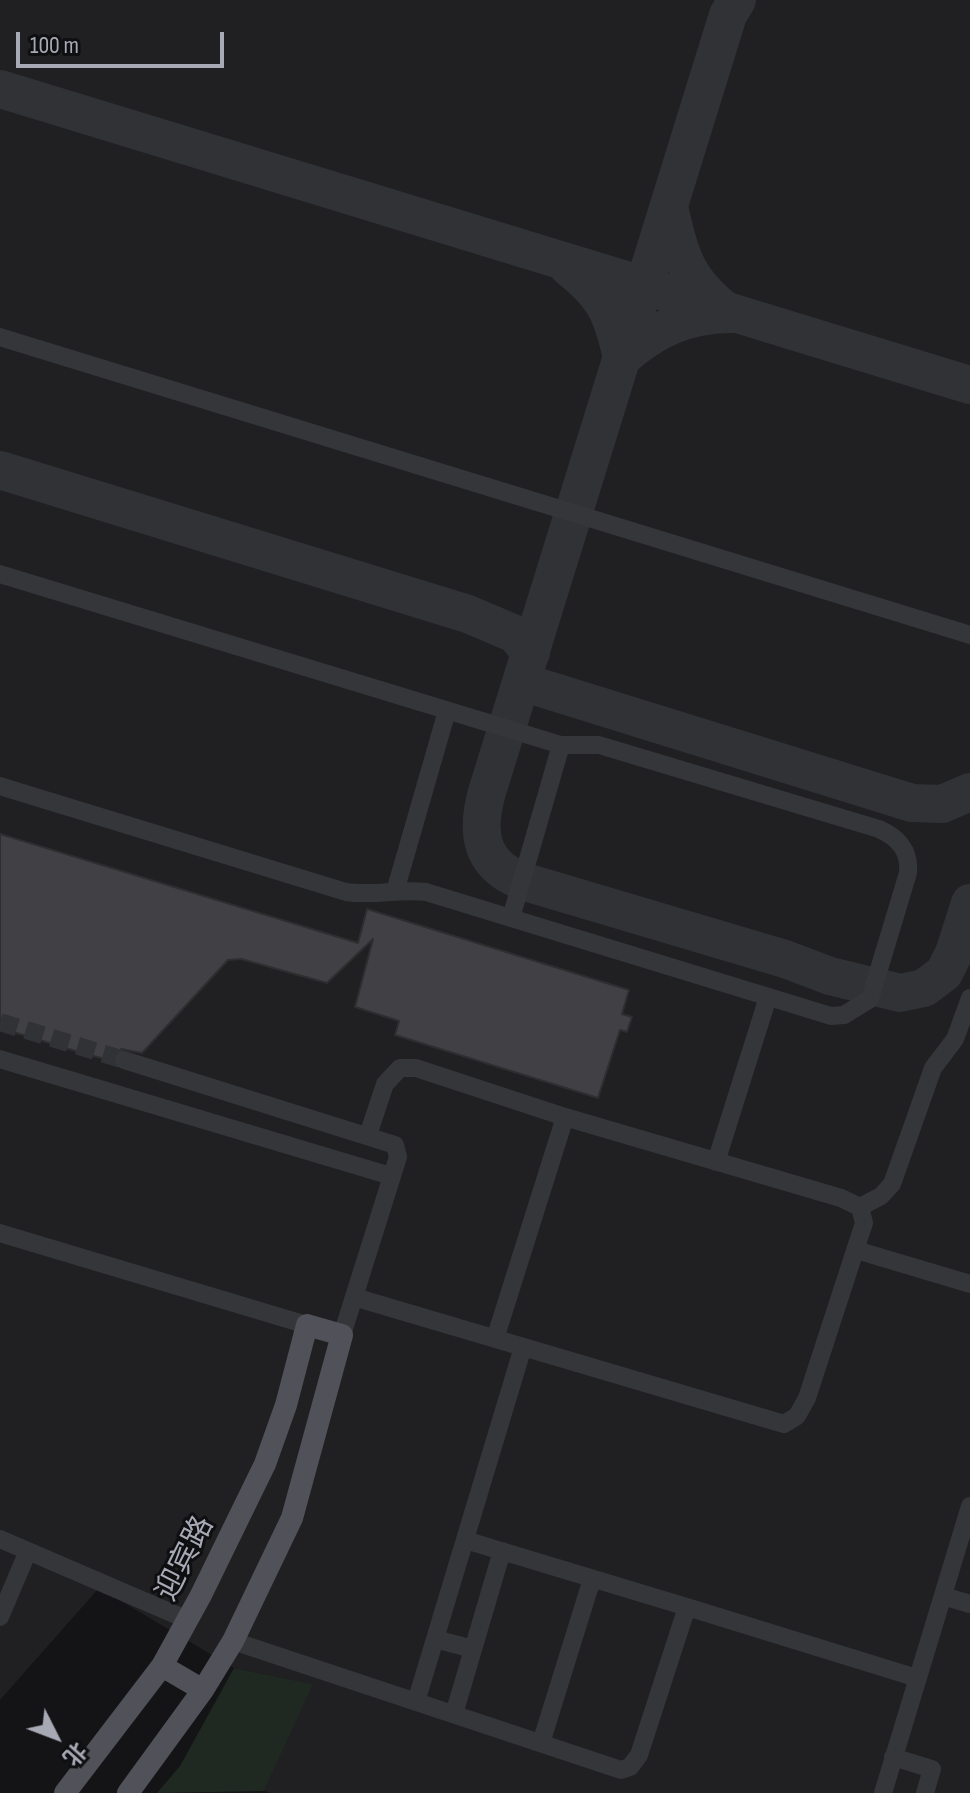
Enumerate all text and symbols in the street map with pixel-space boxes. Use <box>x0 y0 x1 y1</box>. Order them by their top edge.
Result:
scale bar <box>20 16 228 66</box>
text: 100 m <box>30 31 79 60</box>
street label: 迎宾路 <box>150 1511 222 1607</box>
north arrow <box>16 1697 96 1777</box>
text: 北 <box>57 1736 92 1771</box>

